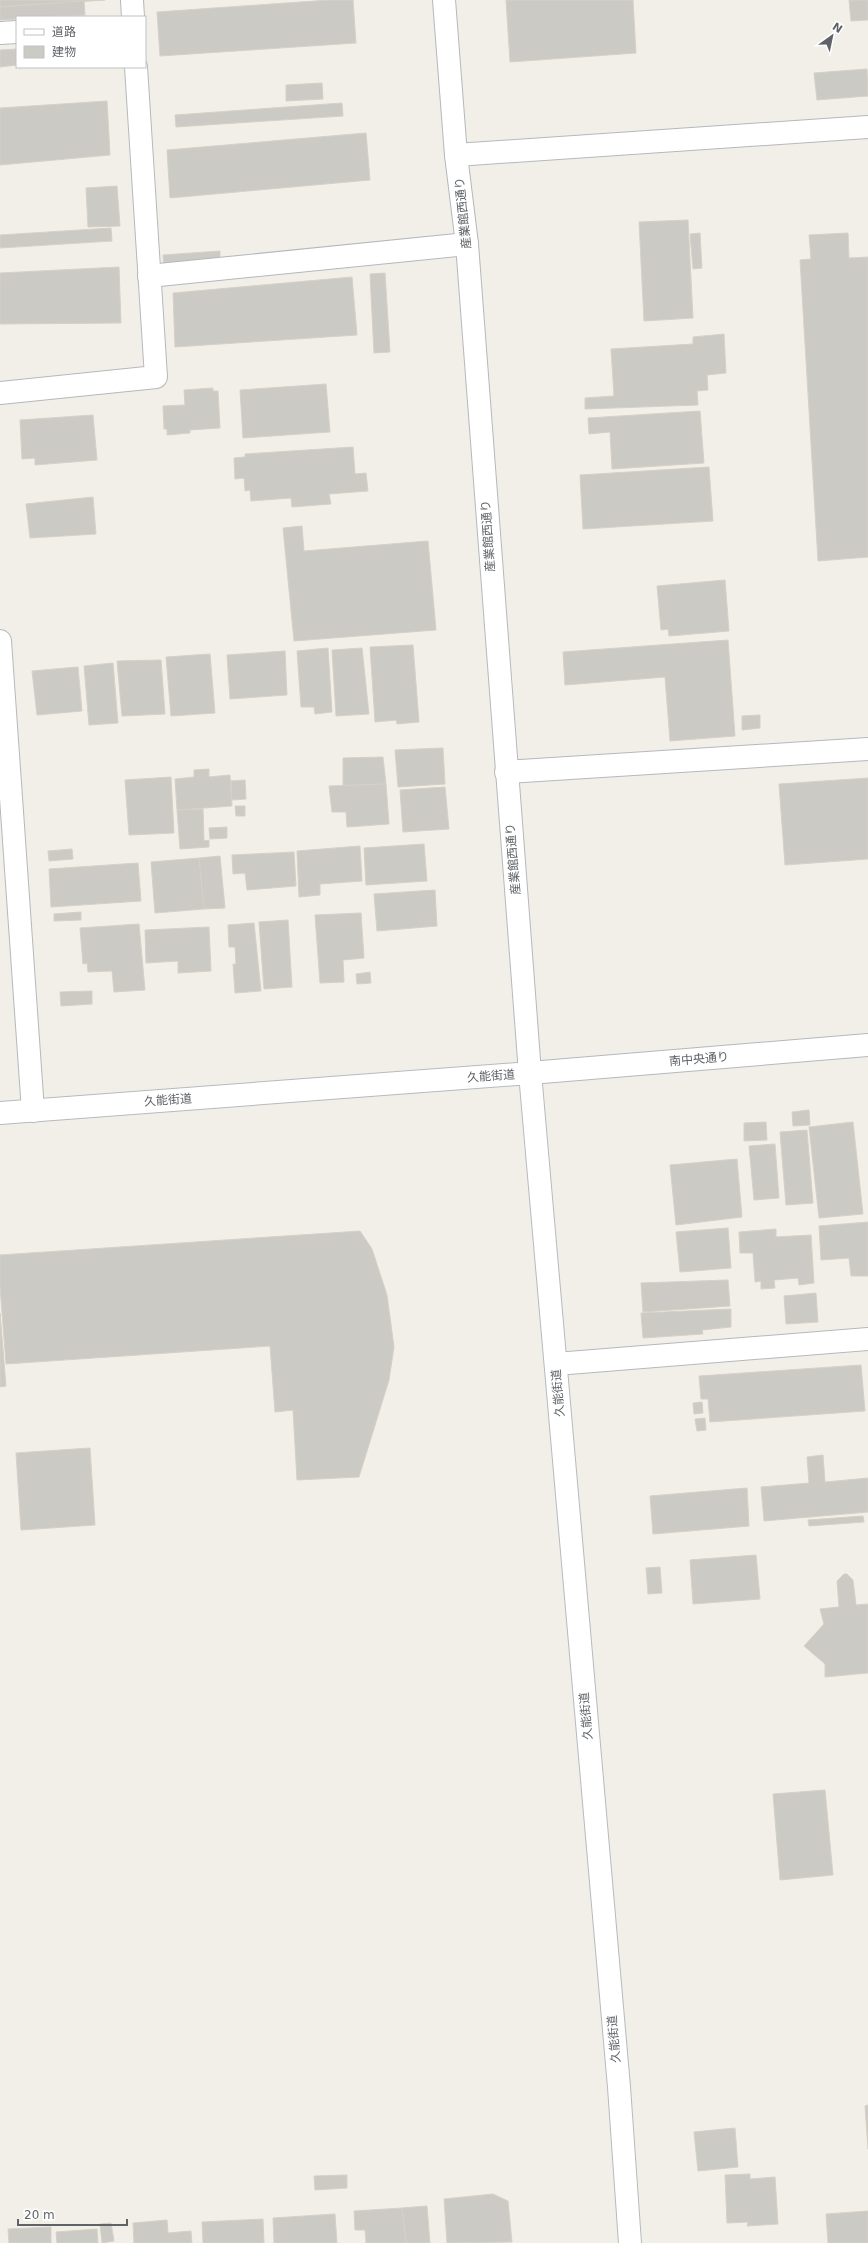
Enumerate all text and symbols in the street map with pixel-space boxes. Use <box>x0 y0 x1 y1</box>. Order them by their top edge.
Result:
legend <box>16 16 146 68</box>
north arrow <box>812 16 852 56</box>
text: N <box>830 20 845 36</box>
text: 道路 <box>52 25 76 39</box>
text: 建物 <box>52 45 76 59</box>
street label: 産業館西通り <box>452 176 474 250</box>
street label: 産業館西通り <box>479 500 497 572</box>
street label: 産業館西通り <box>503 823 523 895</box>
street label: 南中央通り <box>668 1049 730 1069</box>
street label: 久能街道 <box>467 1067 515 1085</box>
street label: 久能街道 <box>144 1091 192 1109</box>
street label: 久能街道 <box>549 1368 567 1418</box>
street label: 久能街道 <box>577 1691 595 1741</box>
street label: 久能街道 <box>605 2014 623 2064</box>
scale bar <box>18 2201 127 2227</box>
text: 20 m <box>24 2208 55 2222</box>

